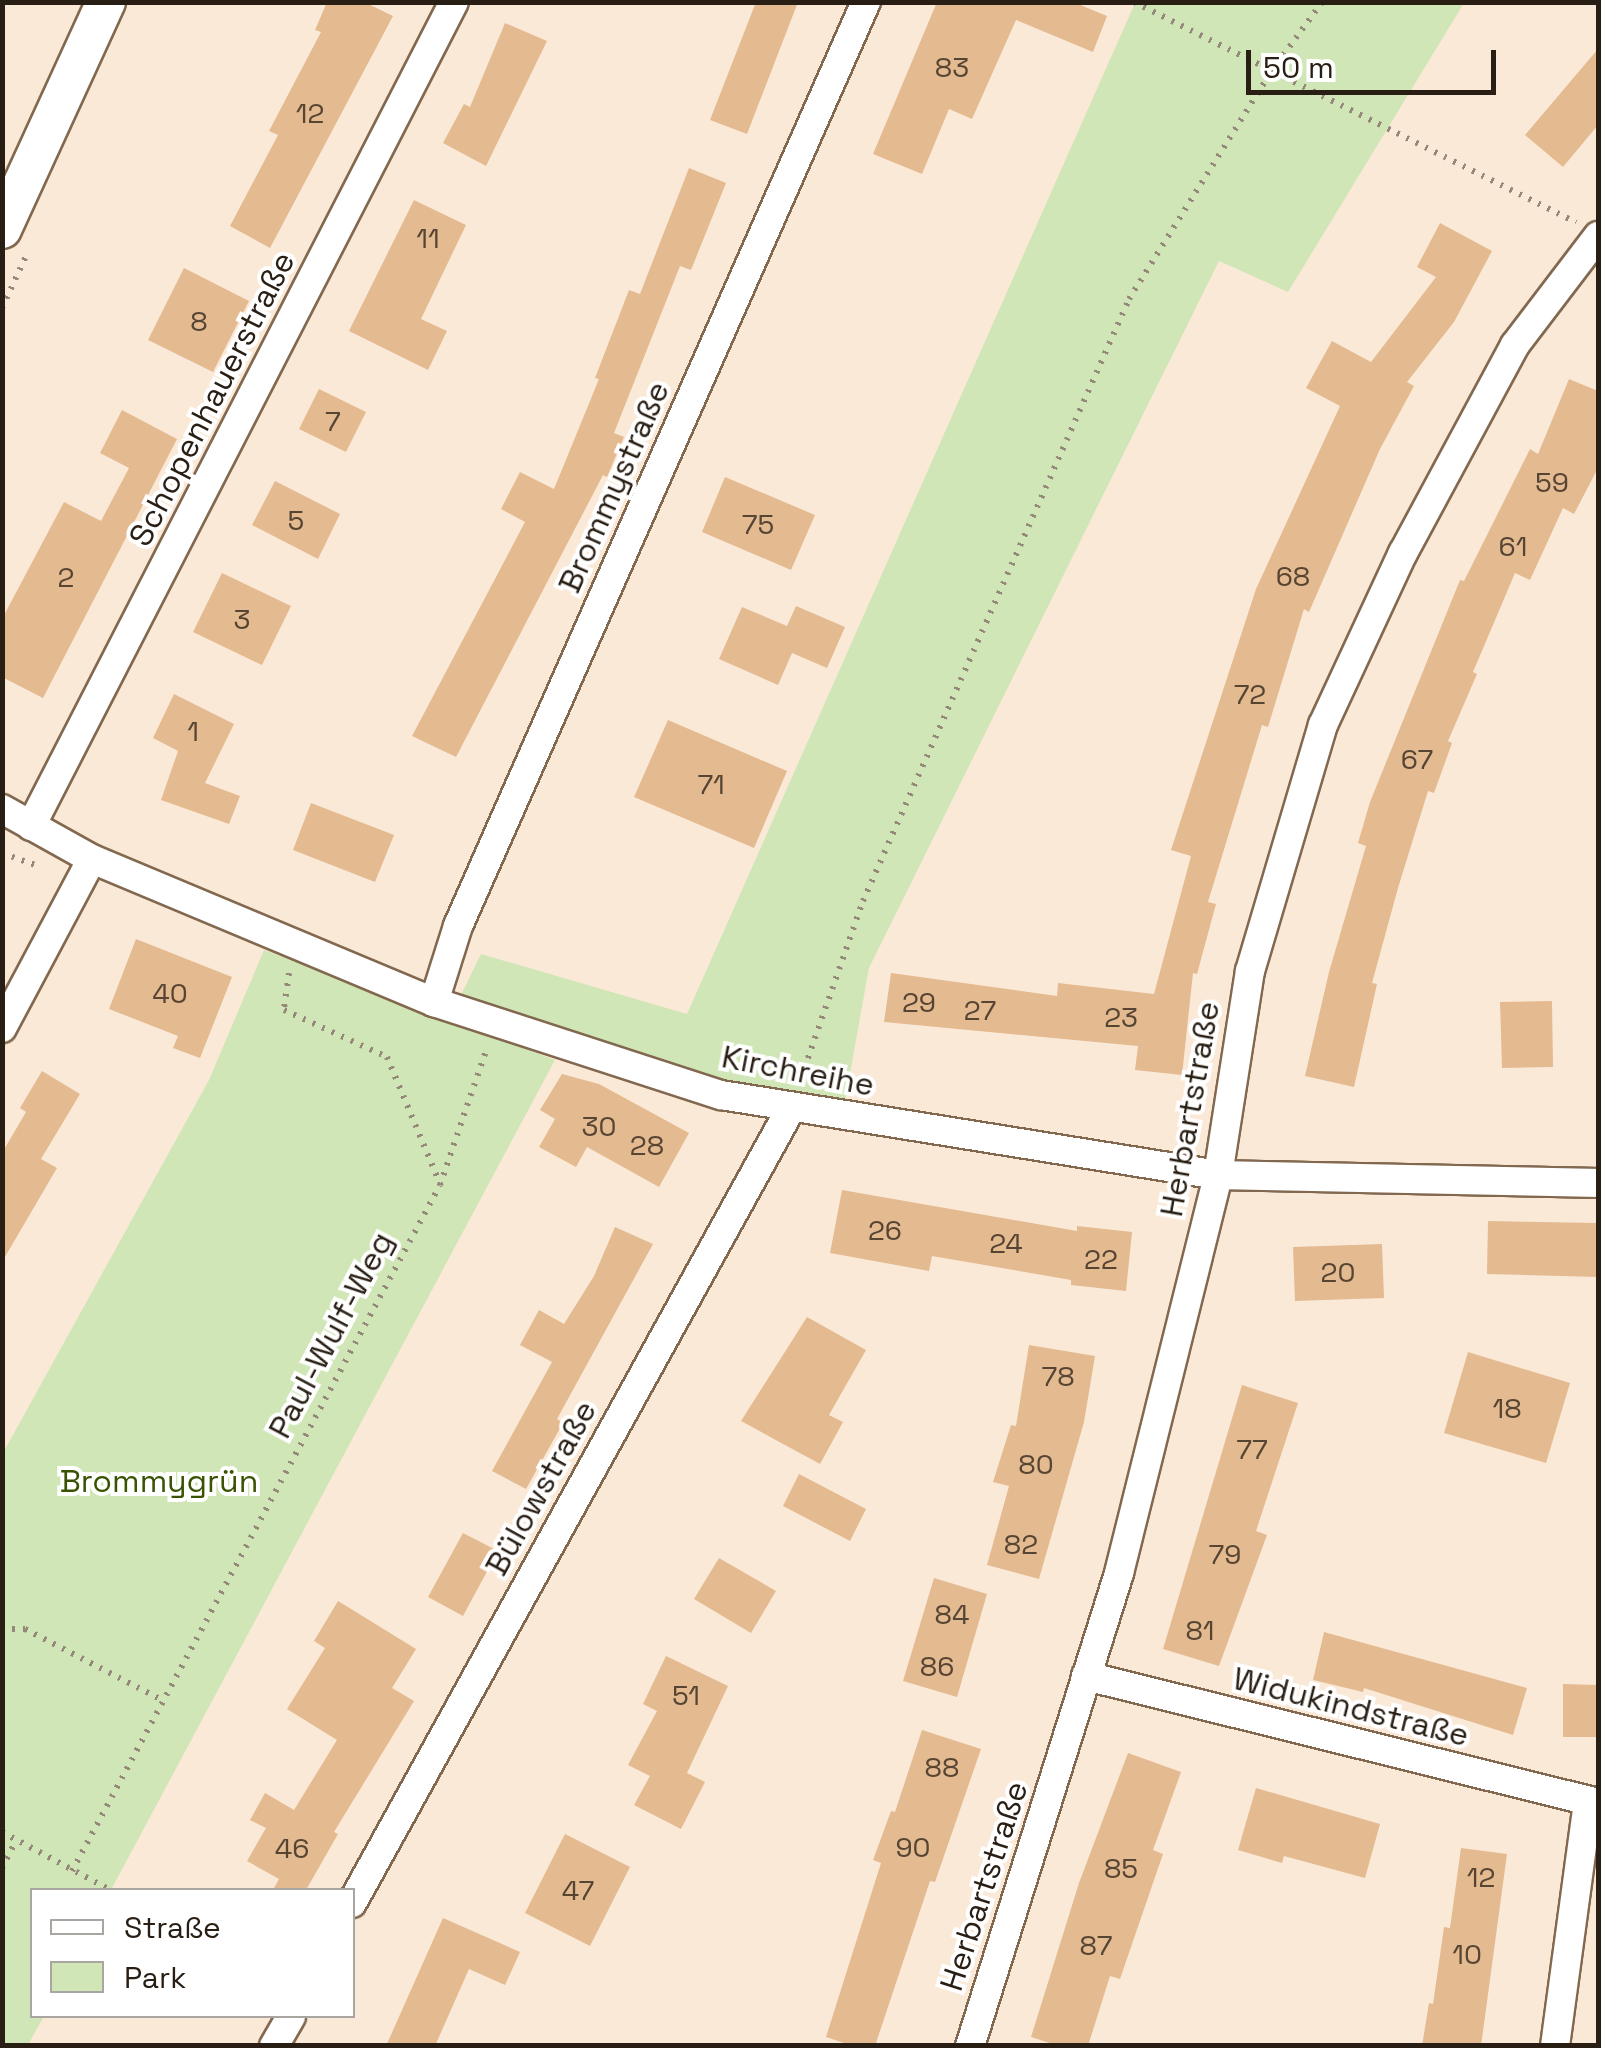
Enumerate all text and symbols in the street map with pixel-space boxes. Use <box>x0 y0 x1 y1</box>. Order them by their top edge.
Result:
scale bar <box>1251 30 1501 92</box>
text: 50 m <box>1263 48 1334 87</box>
house number: 83 <box>935 50 969 84</box>
house number: 12 <box>296 96 324 130</box>
house number: 11 <box>416 221 440 255</box>
street label: Schopenhauerstraße <box>121 245 303 553</box>
house number: 8 <box>190 304 208 338</box>
street label: Brommystraße <box>550 376 678 598</box>
house number: 7 <box>325 404 341 438</box>
house number: 59 <box>1535 465 1569 499</box>
house number: 5 <box>288 503 304 537</box>
house number: 75 <box>742 507 774 541</box>
house number: 61 <box>1499 529 1527 563</box>
house number: 68 <box>1276 559 1310 593</box>
house number: 2 <box>58 560 74 594</box>
house number: 3 <box>234 602 250 636</box>
house number: 72 <box>1234 677 1266 711</box>
house number: 1 <box>187 714 199 748</box>
house number: 67 <box>1401 742 1433 776</box>
house number: 71 <box>697 767 725 801</box>
house number: 40 <box>152 976 188 1010</box>
house number: 29 <box>902 985 936 1019</box>
house number: 27 <box>964 993 996 1027</box>
street label: Herbartstraße <box>1152 998 1228 1220</box>
house number: 23 <box>1104 1000 1138 1034</box>
street label: Kirchreihe <box>719 1037 877 1105</box>
house number: 30 <box>582 1109 616 1143</box>
house number: 28 <box>630 1128 664 1162</box>
house number: 26 <box>868 1213 902 1247</box>
street label: Paul-Wulf-Weg <box>261 1225 401 1445</box>
house number: 24 <box>989 1226 1023 1260</box>
house number: 22 <box>1084 1242 1118 1276</box>
house number: 20 <box>1321 1255 1355 1289</box>
house number: 78 <box>1041 1359 1075 1393</box>
house number: 18 <box>1492 1391 1522 1425</box>
street label: Bülowstraße <box>477 1394 605 1582</box>
house number: 77 <box>1236 1432 1268 1466</box>
house number: 80 <box>1018 1447 1054 1481</box>
park label: Brommygrün <box>60 1462 258 1500</box>
house number: 82 <box>1004 1527 1038 1561</box>
house number: 79 <box>1209 1537 1241 1571</box>
house number: 84 <box>935 1597 969 1631</box>
house number: 81 <box>1185 1613 1215 1647</box>
house number: 86 <box>920 1649 954 1683</box>
street label: Widukindstraße <box>1229 1659 1473 1755</box>
house number: 51 <box>672 1678 700 1712</box>
house number: 88 <box>925 1750 959 1784</box>
street label: Herbartstraße <box>932 1776 1036 1996</box>
house number: 90 <box>895 1830 931 1864</box>
house number: 46 <box>275 1831 309 1865</box>
house number: 85 <box>1104 1851 1138 1885</box>
house number: 12 <box>1467 1860 1495 1894</box>
house number: 47 <box>562 1873 594 1907</box>
legend <box>30 1888 355 2018</box>
text: Straße <box>124 1908 221 1947</box>
house number: 87 <box>1080 1928 1112 1962</box>
house number: 10 <box>1452 1937 1482 1971</box>
text: Park <box>124 1958 186 1997</box>

